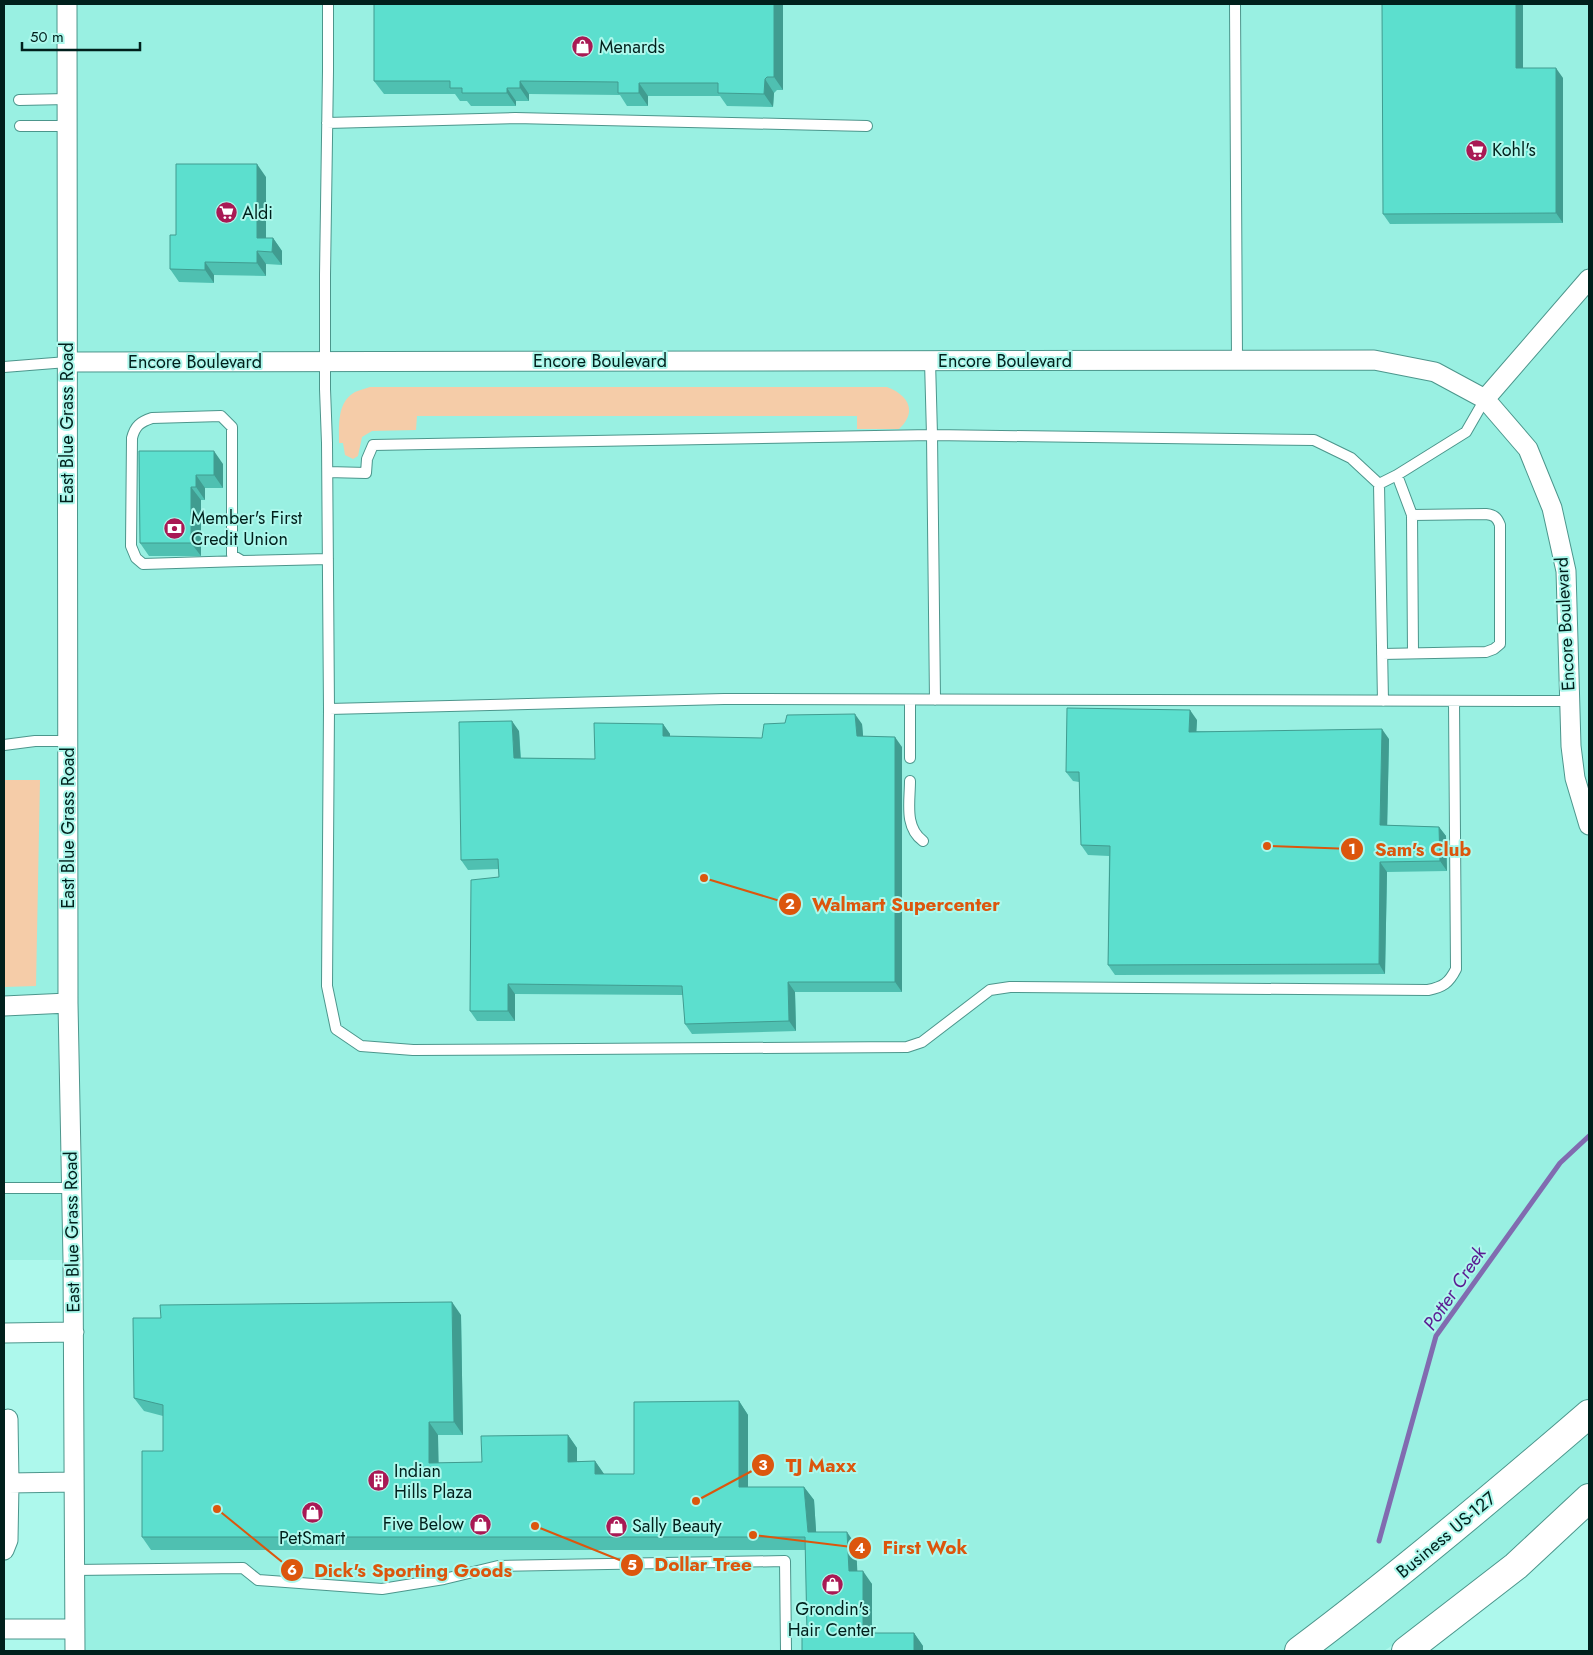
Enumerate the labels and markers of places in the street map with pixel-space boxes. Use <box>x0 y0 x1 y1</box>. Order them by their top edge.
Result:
place label: Menards <box>599 34 665 60</box>
shop icon: Menards <box>571 35 595 59</box>
place label: Kohl's <box>1492 137 1536 163</box>
supermarket icon: Kohl's <box>1464 138 1488 162</box>
place label: Aldi <box>242 200 273 226</box>
supermarket icon: Aldi <box>214 201 238 225</box>
place label: Member's First Credit Union <box>191 505 303 552</box>
bank icon: Member's First Credit Union <box>163 516 187 540</box>
callout: Sam's Club <box>1340 832 1481 866</box>
callout: Walmart Supercenter <box>777 887 1010 921</box>
callout: TJ Maxx <box>751 1448 866 1482</box>
place label: Indian Hills Plaza <box>394 1458 472 1505</box>
building icon: Indian Hills Plaza <box>366 1469 390 1493</box>
shop icon: PetSmart <box>300 1501 324 1525</box>
place label: Five Below <box>383 1511 465 1537</box>
shop icon: Five Below <box>468 1512 492 1536</box>
place label: Sally Beauty <box>632 1513 722 1539</box>
shop icon: Sally Beauty <box>604 1514 628 1538</box>
place label: PetSmart <box>279 1525 346 1551</box>
callout: First Wok <box>847 1531 977 1565</box>
callout: Dollar Tree <box>620 1548 762 1582</box>
callout: Dick's Sporting Goods <box>279 1553 522 1587</box>
shop icon: Grondin's Hair Center <box>820 1572 844 1596</box>
place label: Grondin's Hair Center <box>788 1596 877 1643</box>

